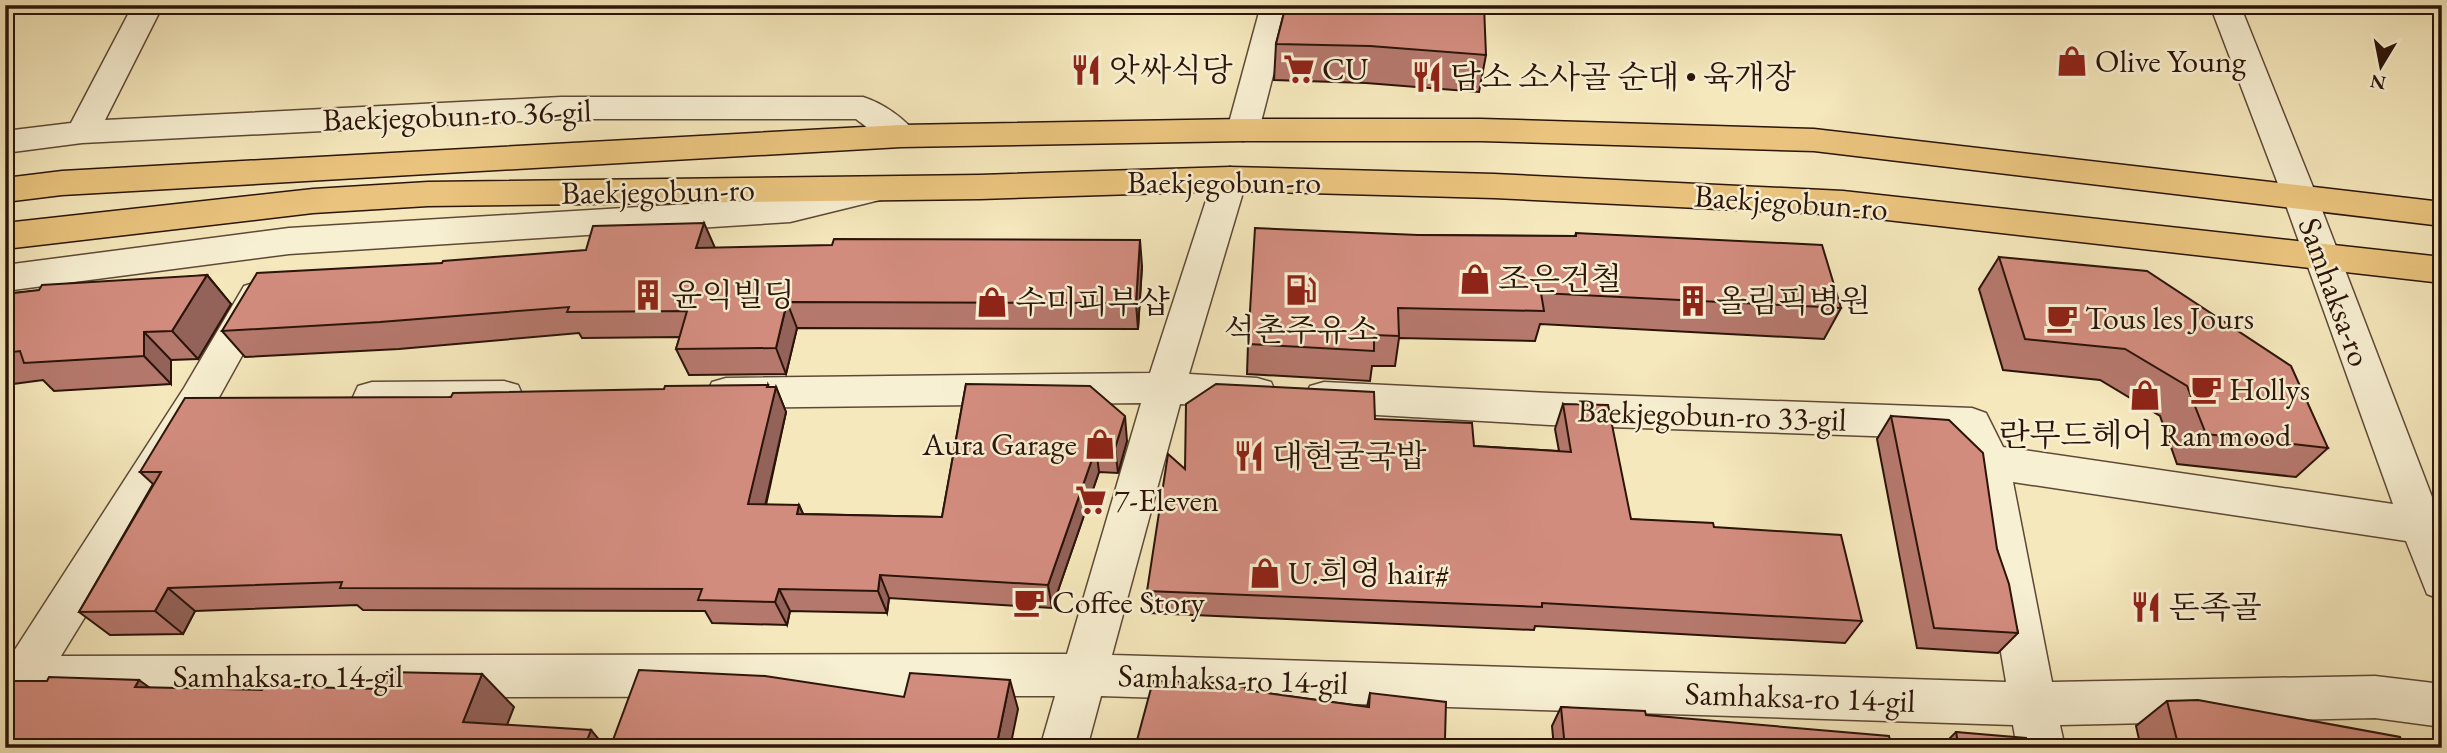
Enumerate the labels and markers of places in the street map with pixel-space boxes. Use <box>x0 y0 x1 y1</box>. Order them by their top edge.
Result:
place label: Olive Young <box>2095 40 2247 82</box>
shop icon: Olive Young <box>2055 44 2089 78</box>
place label: CU <box>1322 48 1369 90</box>
place label: 앗싸식당 <box>1109 49 1233 91</box>
supermarket icon: CU <box>1282 52 1316 86</box>
restaurant icon: 앗싸식당 <box>1069 53 1103 87</box>
place label: 담소 소사골 순대 • 육개장 <box>1450 56 1796 98</box>
restaurant icon: 담소 소사골 순대 • 육개장 <box>1410 60 1444 94</box>
place label: 조은건철 <box>1498 258 1622 300</box>
shop icon: 조은건철 <box>1458 262 1492 296</box>
fuel station icon: 석촌주유소 <box>1284 273 1318 307</box>
place label: 윤익빌딩 <box>671 274 795 316</box>
building icon: 윤익빌딩 <box>631 278 665 312</box>
place label: 올림픽병원 <box>1716 280 1871 322</box>
place label: 수미피부샵 <box>1015 281 1170 323</box>
building icon: 올림픽병원 <box>1676 284 1710 318</box>
shop icon: 수미피부샵 <box>975 285 1009 319</box>
place label: Tous les Jours <box>2085 297 2254 339</box>
cafe icon: Tous les Jours <box>2045 301 2079 335</box>
place label: 석촌주유소 <box>1224 309 1378 351</box>
place label: Hollys <box>2229 368 2310 410</box>
cafe icon: Hollys <box>2189 372 2223 406</box>
shop icon: 란무드헤어 Ran mood <box>2128 378 2162 412</box>
place label: 란무드헤어 Ran mood <box>1999 414 2292 456</box>
place label: Aura Garage <box>921 423 1077 465</box>
shop icon: Aura Garage <box>1083 427 1117 461</box>
place label: 대현굴국밥 <box>1272 435 1427 477</box>
restaurant icon: 대현굴국밥 <box>1232 439 1266 473</box>
place label: 7-Eleven <box>1114 479 1219 521</box>
supermarket icon: 7-Eleven <box>1074 483 1108 517</box>
place label: U.희영 hair# <box>1288 552 1450 594</box>
shop icon: U.희영 hair# <box>1248 556 1282 590</box>
place label: Coffee Story <box>1052 581 1206 623</box>
cafe icon: Coffee Story <box>1012 585 1046 619</box>
place label: 돈족골 <box>2169 586 2262 628</box>
restaurant icon: 돈족골 <box>2129 590 2163 624</box>

